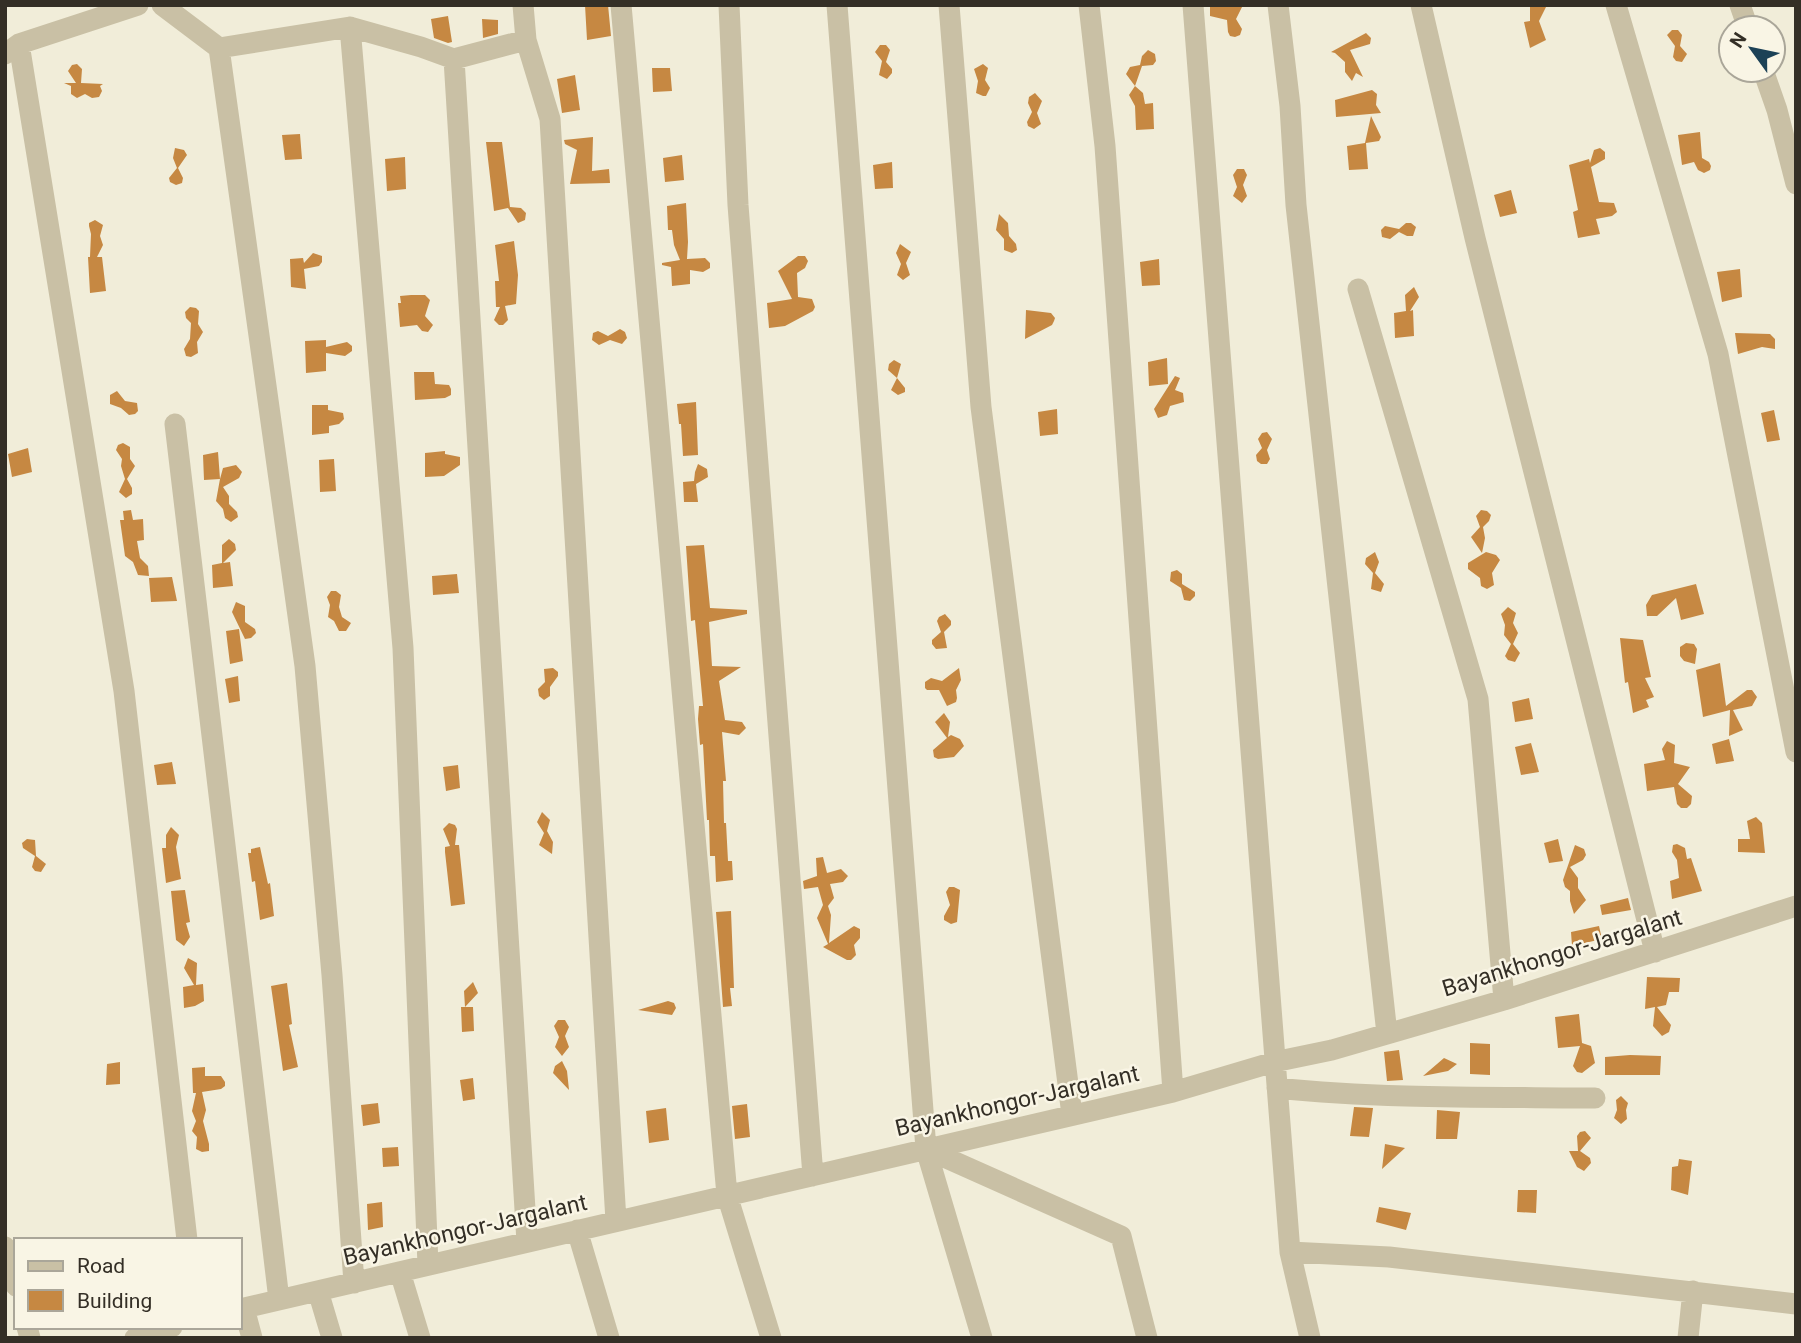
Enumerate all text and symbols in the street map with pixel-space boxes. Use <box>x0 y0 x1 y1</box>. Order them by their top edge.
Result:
north arrow <box>1717 14 1787 84</box>
text: N <box>1725 28 1751 52</box>
street label: Bayankhongor-Jargalant <box>1439 904 1685 1002</box>
street label: Bayankhongor-Jargalant <box>892 1060 1142 1142</box>
street label: Bayankhongor-Jargalant <box>340 1189 590 1271</box>
legend <box>14 1238 242 1329</box>
text: Road <box>77 1254 125 1278</box>
text: Building <box>77 1289 152 1313</box>

